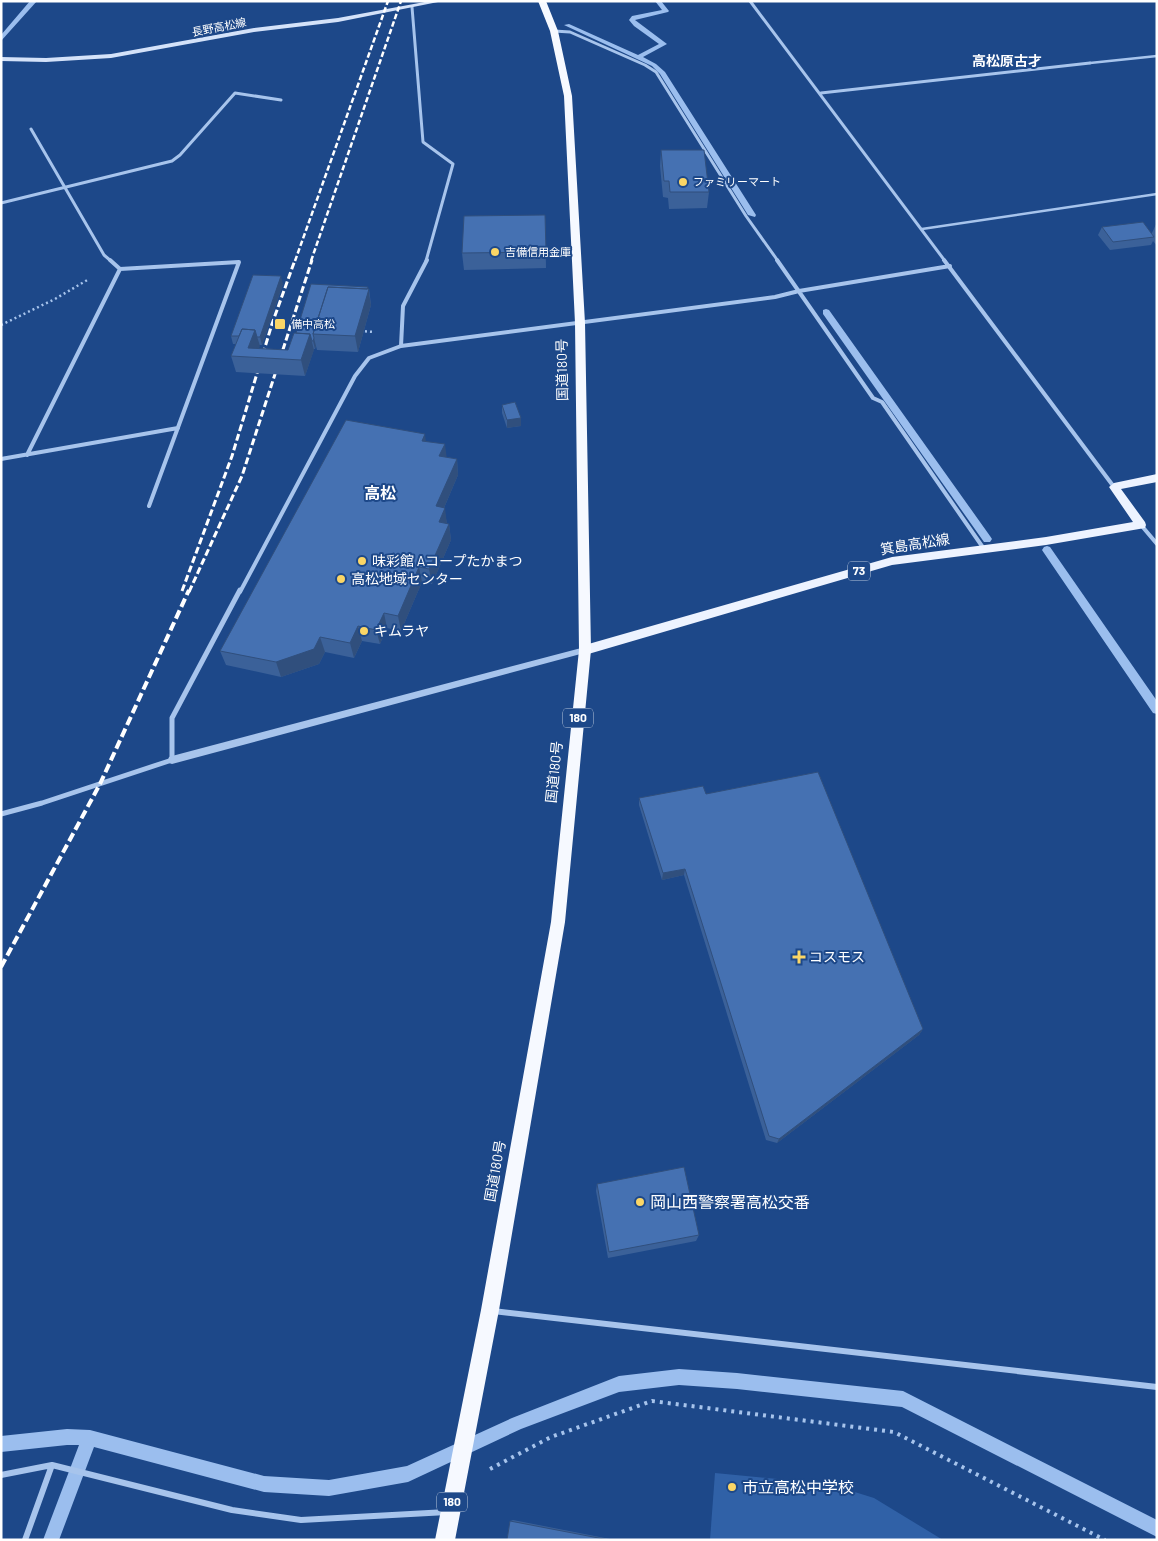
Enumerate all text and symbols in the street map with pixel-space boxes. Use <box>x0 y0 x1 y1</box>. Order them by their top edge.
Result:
street label: 長野高松線 <box>191 15 247 38</box>
district label: 高松原古才 <box>972 52 1042 69</box>
place label: ファミリーマート <box>693 175 781 188</box>
marker: ファミリーマート <box>677 176 689 188</box>
place label: 吉備信用金庫 <box>505 245 571 258</box>
marker: 吉備信用金庫 <box>489 246 501 258</box>
marker: 備中高松 <box>273 317 287 331</box>
place label: 備中高松 <box>291 317 335 330</box>
street label: 国道180号 <box>552 339 571 401</box>
district label: 高松 <box>364 483 396 502</box>
street label: 箕島高松線 <box>879 530 951 557</box>
place label: 味彩館 Aコープたかまつ <box>372 552 522 569</box>
marker: 味彩館 Aコープたかまつ <box>356 555 368 567</box>
road number: 73 <box>848 562 870 580</box>
place label: 高松地域センター <box>351 570 463 587</box>
marker: 高松地域センター <box>335 573 347 585</box>
place label: キムラヤ <box>374 622 429 639</box>
marker: キムラヤ <box>358 625 370 637</box>
road number: 180 <box>563 708 593 728</box>
street label: 国道180号 <box>542 740 565 804</box>
place label: コスモス <box>809 948 865 965</box>
marker: コスモス <box>793 951 805 963</box>
street label: 国道180号 <box>481 1139 508 1203</box>
place label: 岡山西警察署高松交番 <box>650 1192 810 1211</box>
marker: 岡山西警察署高松交番 <box>634 1196 646 1208</box>
place label: 市立高松中学校 <box>742 1477 854 1496</box>
marker: 市立高松中学校 <box>726 1481 738 1493</box>
road number: 180 <box>437 1492 467 1511</box>

